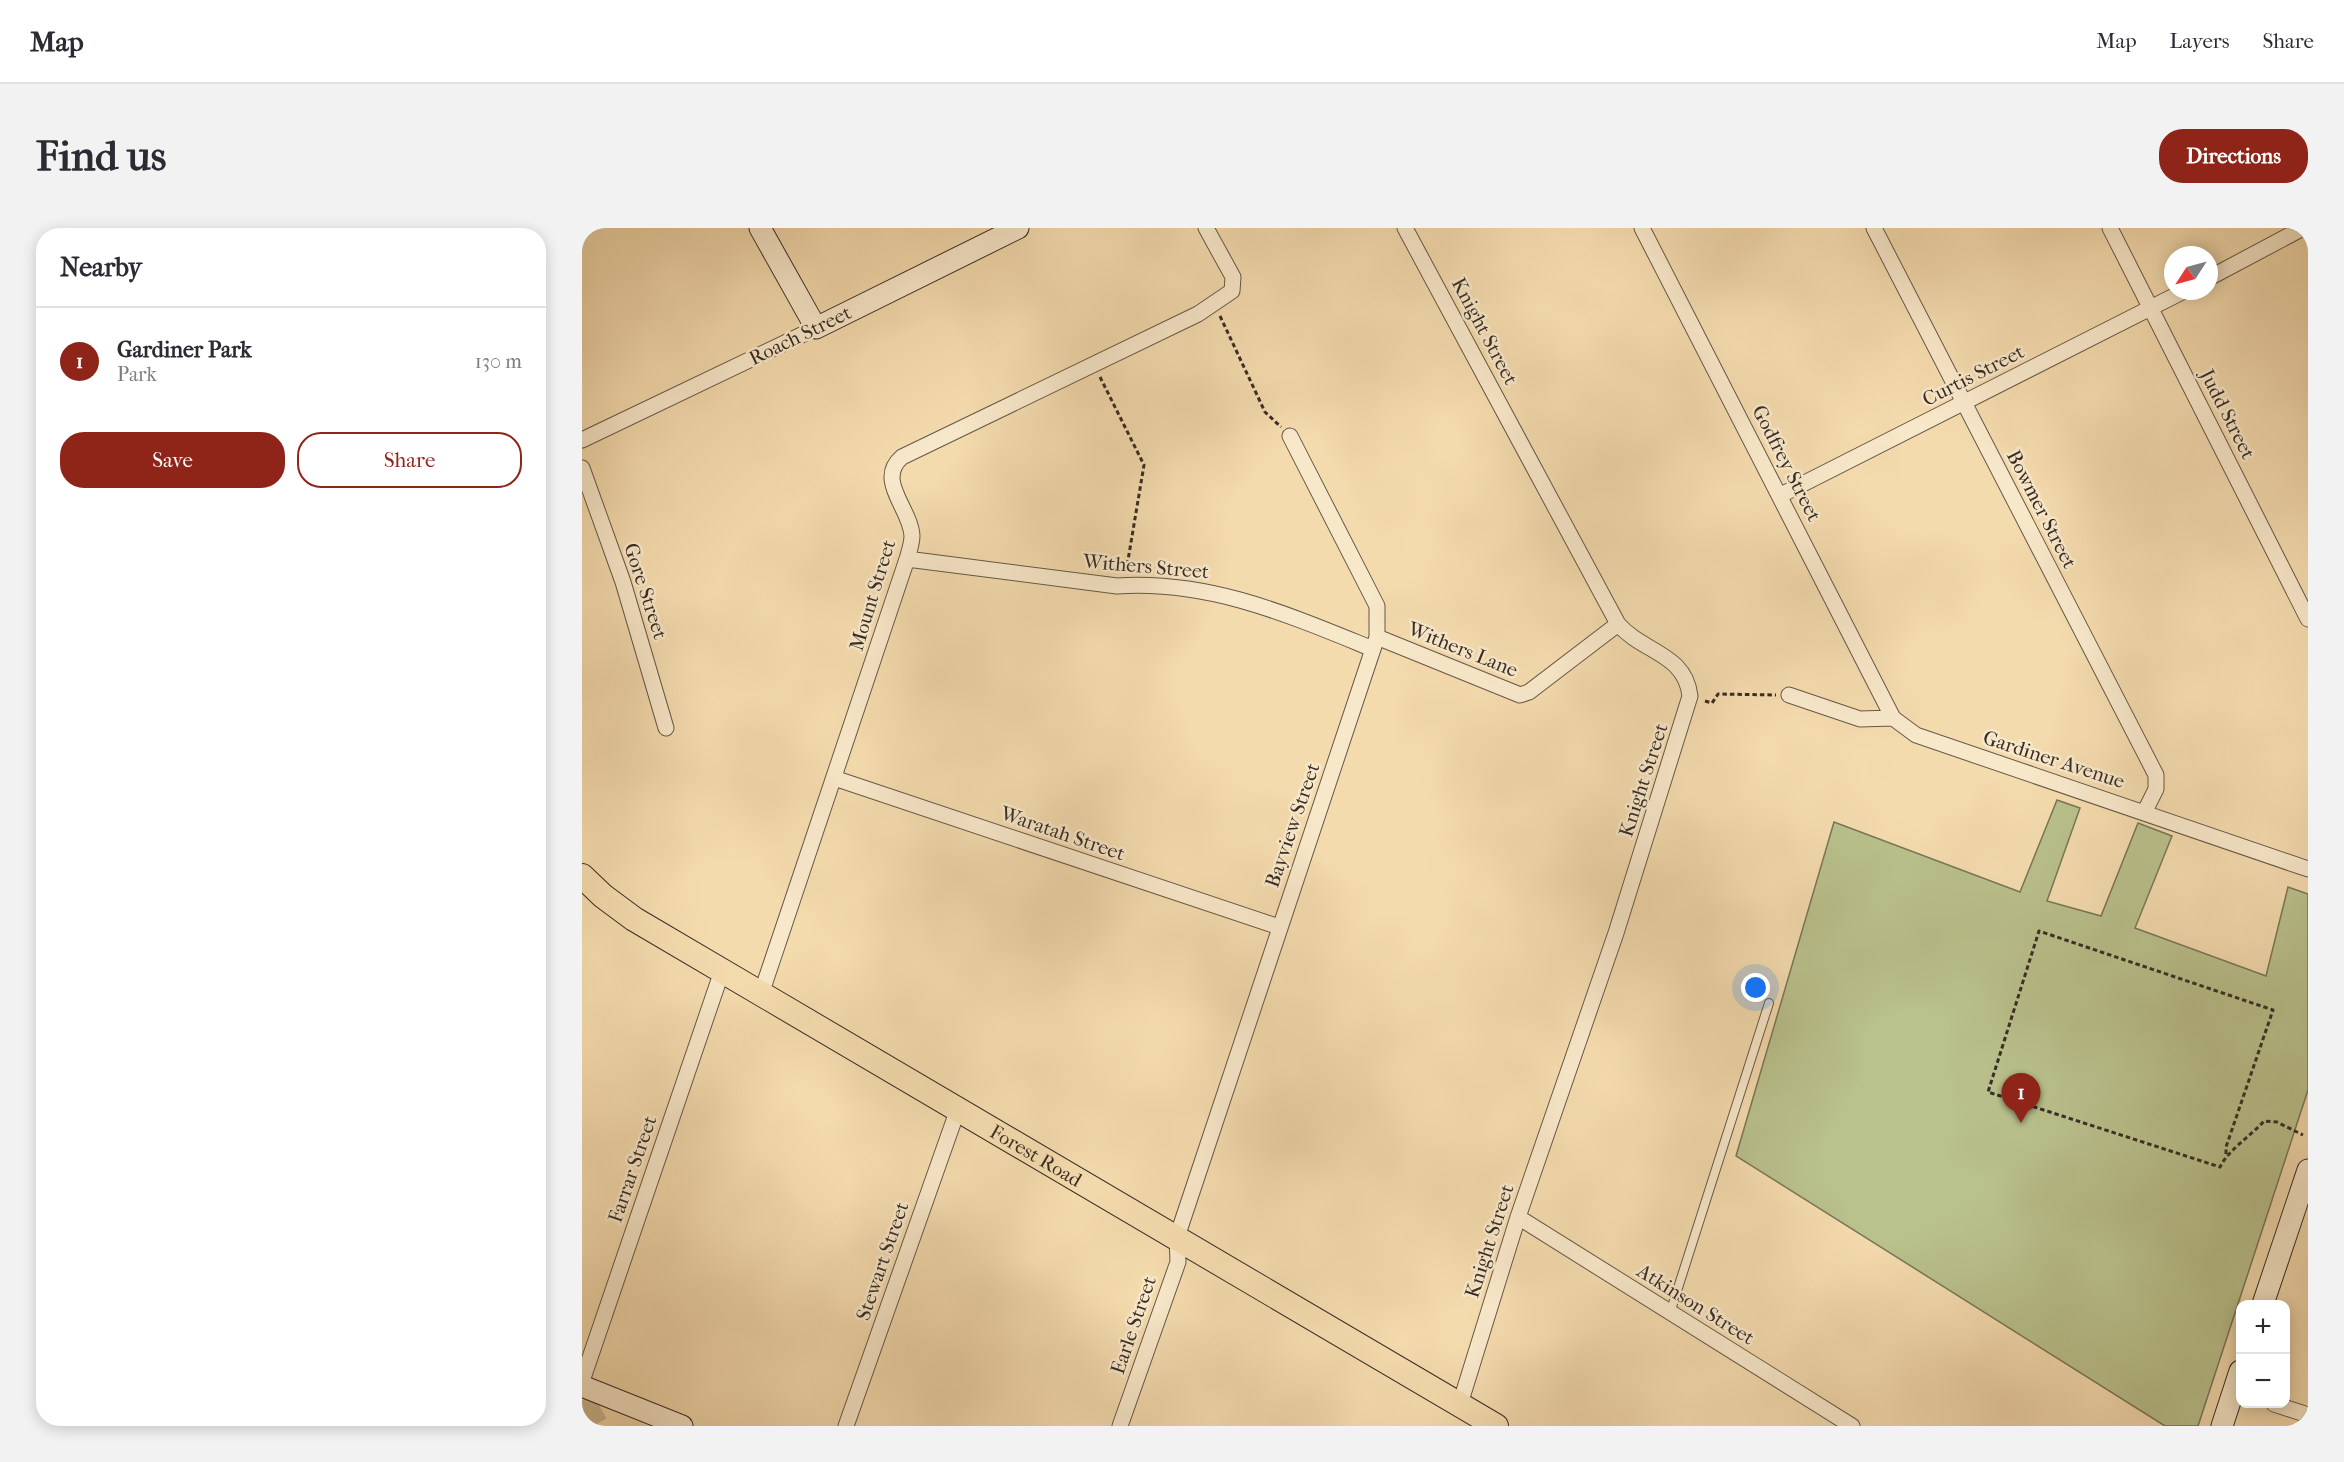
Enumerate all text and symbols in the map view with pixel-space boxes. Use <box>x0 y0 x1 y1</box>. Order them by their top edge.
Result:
text: Map <box>30 25 84 58</box>
text: Map <box>2096 29 2137 53</box>
text: Layers <box>2170 29 2229 53</box>
text: Share <box>2262 29 2314 53</box>
button: Directions <box>2159 129 2308 183</box>
text: Find us <box>36 132 166 181</box>
north arrow <box>2164 246 2218 300</box>
text: Nearby <box>60 252 142 283</box>
street label: Knight Street <box>1447 274 1522 389</box>
street label: Roach Street <box>745 301 855 370</box>
text: Gardiner Park <box>117 337 252 363</box>
street label: Curtis Street <box>1919 340 2028 411</box>
text: 1 <box>76 350 83 373</box>
text: 130 m <box>475 350 522 373</box>
text: Park <box>117 363 157 386</box>
street label: Judd Street <box>2194 364 2260 463</box>
street label: Godfrey Street <box>1747 401 1826 525</box>
button: Save <box>60 432 285 488</box>
button: Share <box>297 432 522 488</box>
street label: Bowmer Street <box>2002 446 2081 572</box>
street label: Mount Street <box>845 537 900 653</box>
street label: Gore Street <box>619 540 672 642</box>
street label: Withers Street <box>1081 549 1210 583</box>
street label: Withers Lane <box>1404 617 1521 682</box>
street label: Knight Street <box>1614 721 1673 840</box>
street label: Gardiner Avenue <box>1980 726 2128 793</box>
street label: Bayview Street <box>1260 760 1325 890</box>
street label: Waratah Street <box>997 801 1128 866</box>
your location <box>1741 973 1770 1002</box>
pin: 1 <box>2002 1074 2040 1123</box>
street label: Farrar Street <box>603 1113 662 1226</box>
street label: Forest Road <box>986 1120 1087 1192</box>
street label: Knight Street <box>1460 1182 1519 1301</box>
street label: Stewart Street <box>851 1199 914 1323</box>
street label: Atkinson Street <box>1632 1259 1759 1350</box>
street label: Earle Street <box>1106 1273 1161 1377</box>
map controls <box>2236 1300 2290 1408</box>
button: + <box>2236 1300 2290 1354</box>
button: − <box>2236 1354 2290 1408</box>

